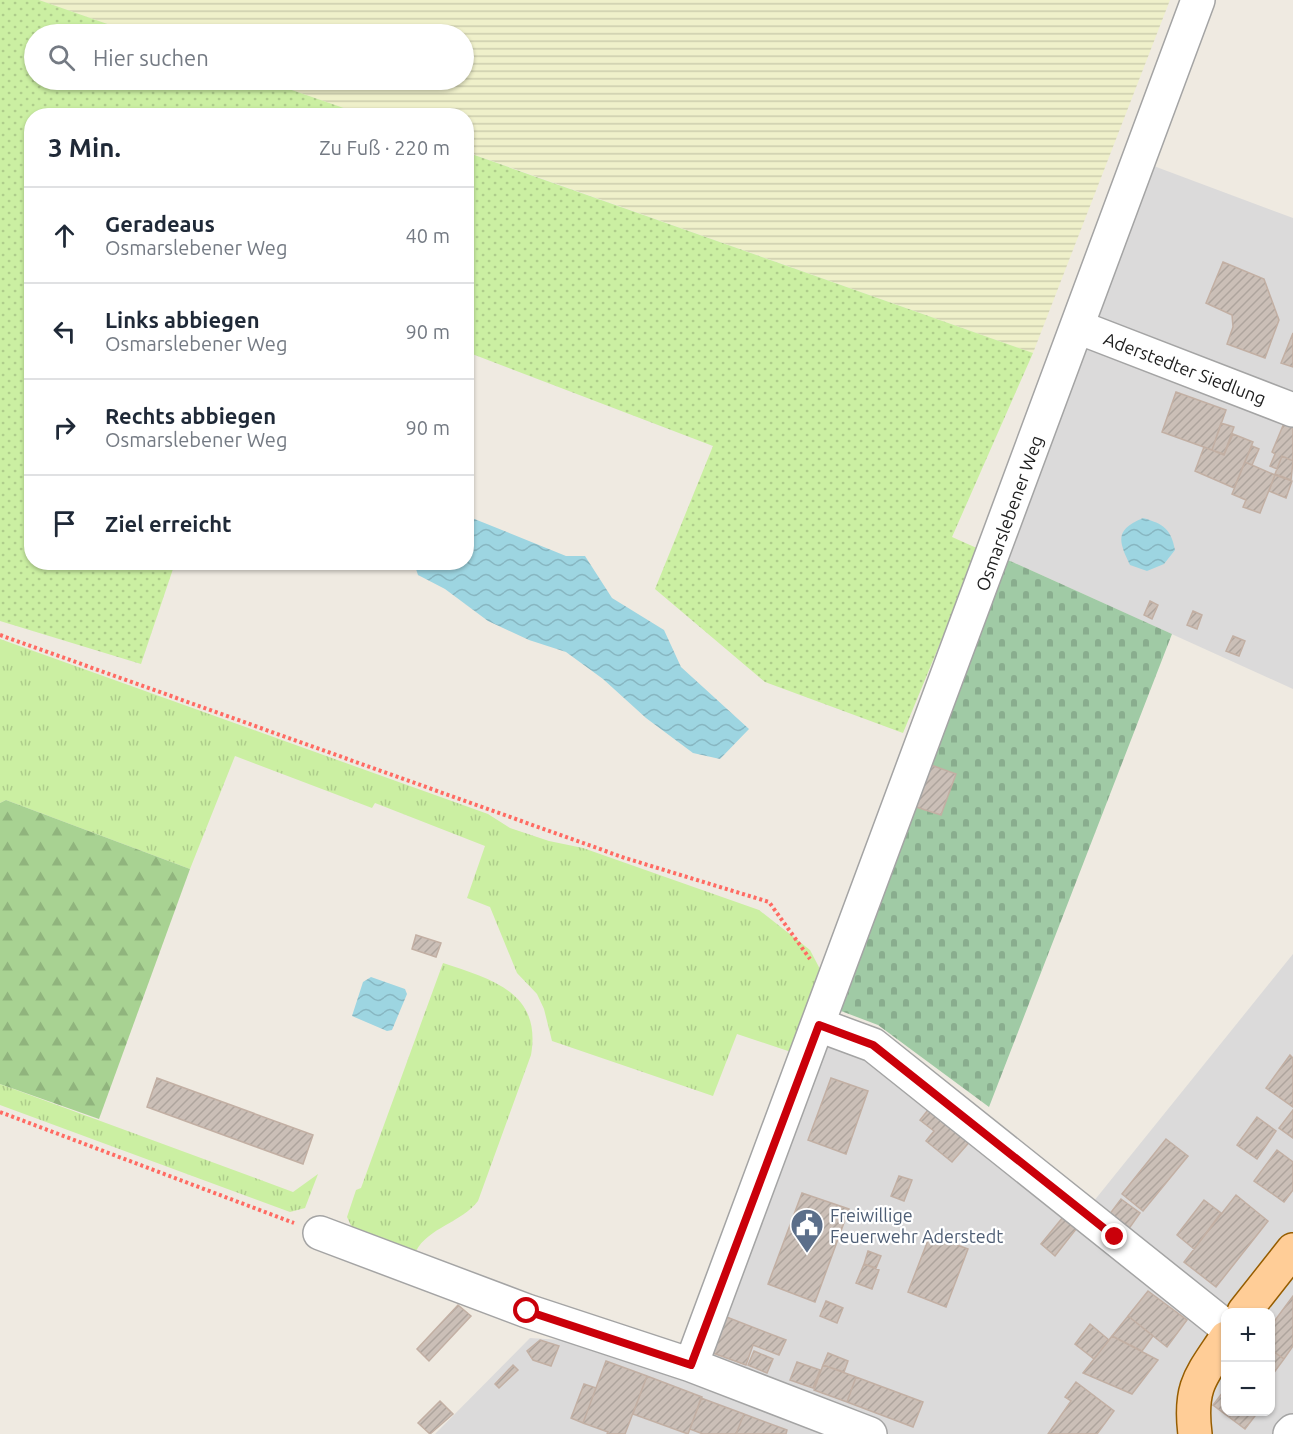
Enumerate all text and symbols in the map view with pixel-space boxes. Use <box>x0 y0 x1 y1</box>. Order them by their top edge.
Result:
search box <box>24 24 474 90</box>
icon: search <box>45 41 78 74</box>
text: Hier suchen <box>93 45 209 70</box>
text: 3 Min. <box>48 133 121 162</box>
text: Zu Fuß · 220 m <box>319 136 450 159</box>
text: Geradeaus <box>105 211 215 236</box>
icon: ahead <box>48 219 81 252</box>
text: 40 m <box>406 224 450 247</box>
text: Osmarslebener Weg <box>105 236 287 259</box>
text: Links abbiegen <box>105 307 260 332</box>
icon: left <box>48 315 81 348</box>
text: 90 m <box>406 320 450 343</box>
street label: Aderstedter Siedlung <box>1101 328 1269 408</box>
text: Osmarslebener Weg <box>105 332 287 355</box>
text: Rechts abbiegen <box>105 403 276 428</box>
icon: right <box>48 411 81 444</box>
text: 90 m <box>406 416 450 439</box>
text: Osmarslebener Weg <box>105 428 287 451</box>
street label: Osmarslebener Weg <box>972 432 1046 594</box>
icon: arrive <box>48 507 81 540</box>
text: Ziel erreicht <box>105 511 232 536</box>
place label: Freiwillige Feuerwehr Aderstedt <box>830 1205 1003 1246</box>
public building icon: Freiwillige Feuerwehr Aderstedt <box>789 1207 825 1254</box>
route end <box>1101 1223 1127 1249</box>
route start <box>513 1297 539 1323</box>
map controls <box>1221 1308 1275 1416</box>
button: + <box>1221 1308 1275 1362</box>
button: − <box>1221 1362 1275 1416</box>

